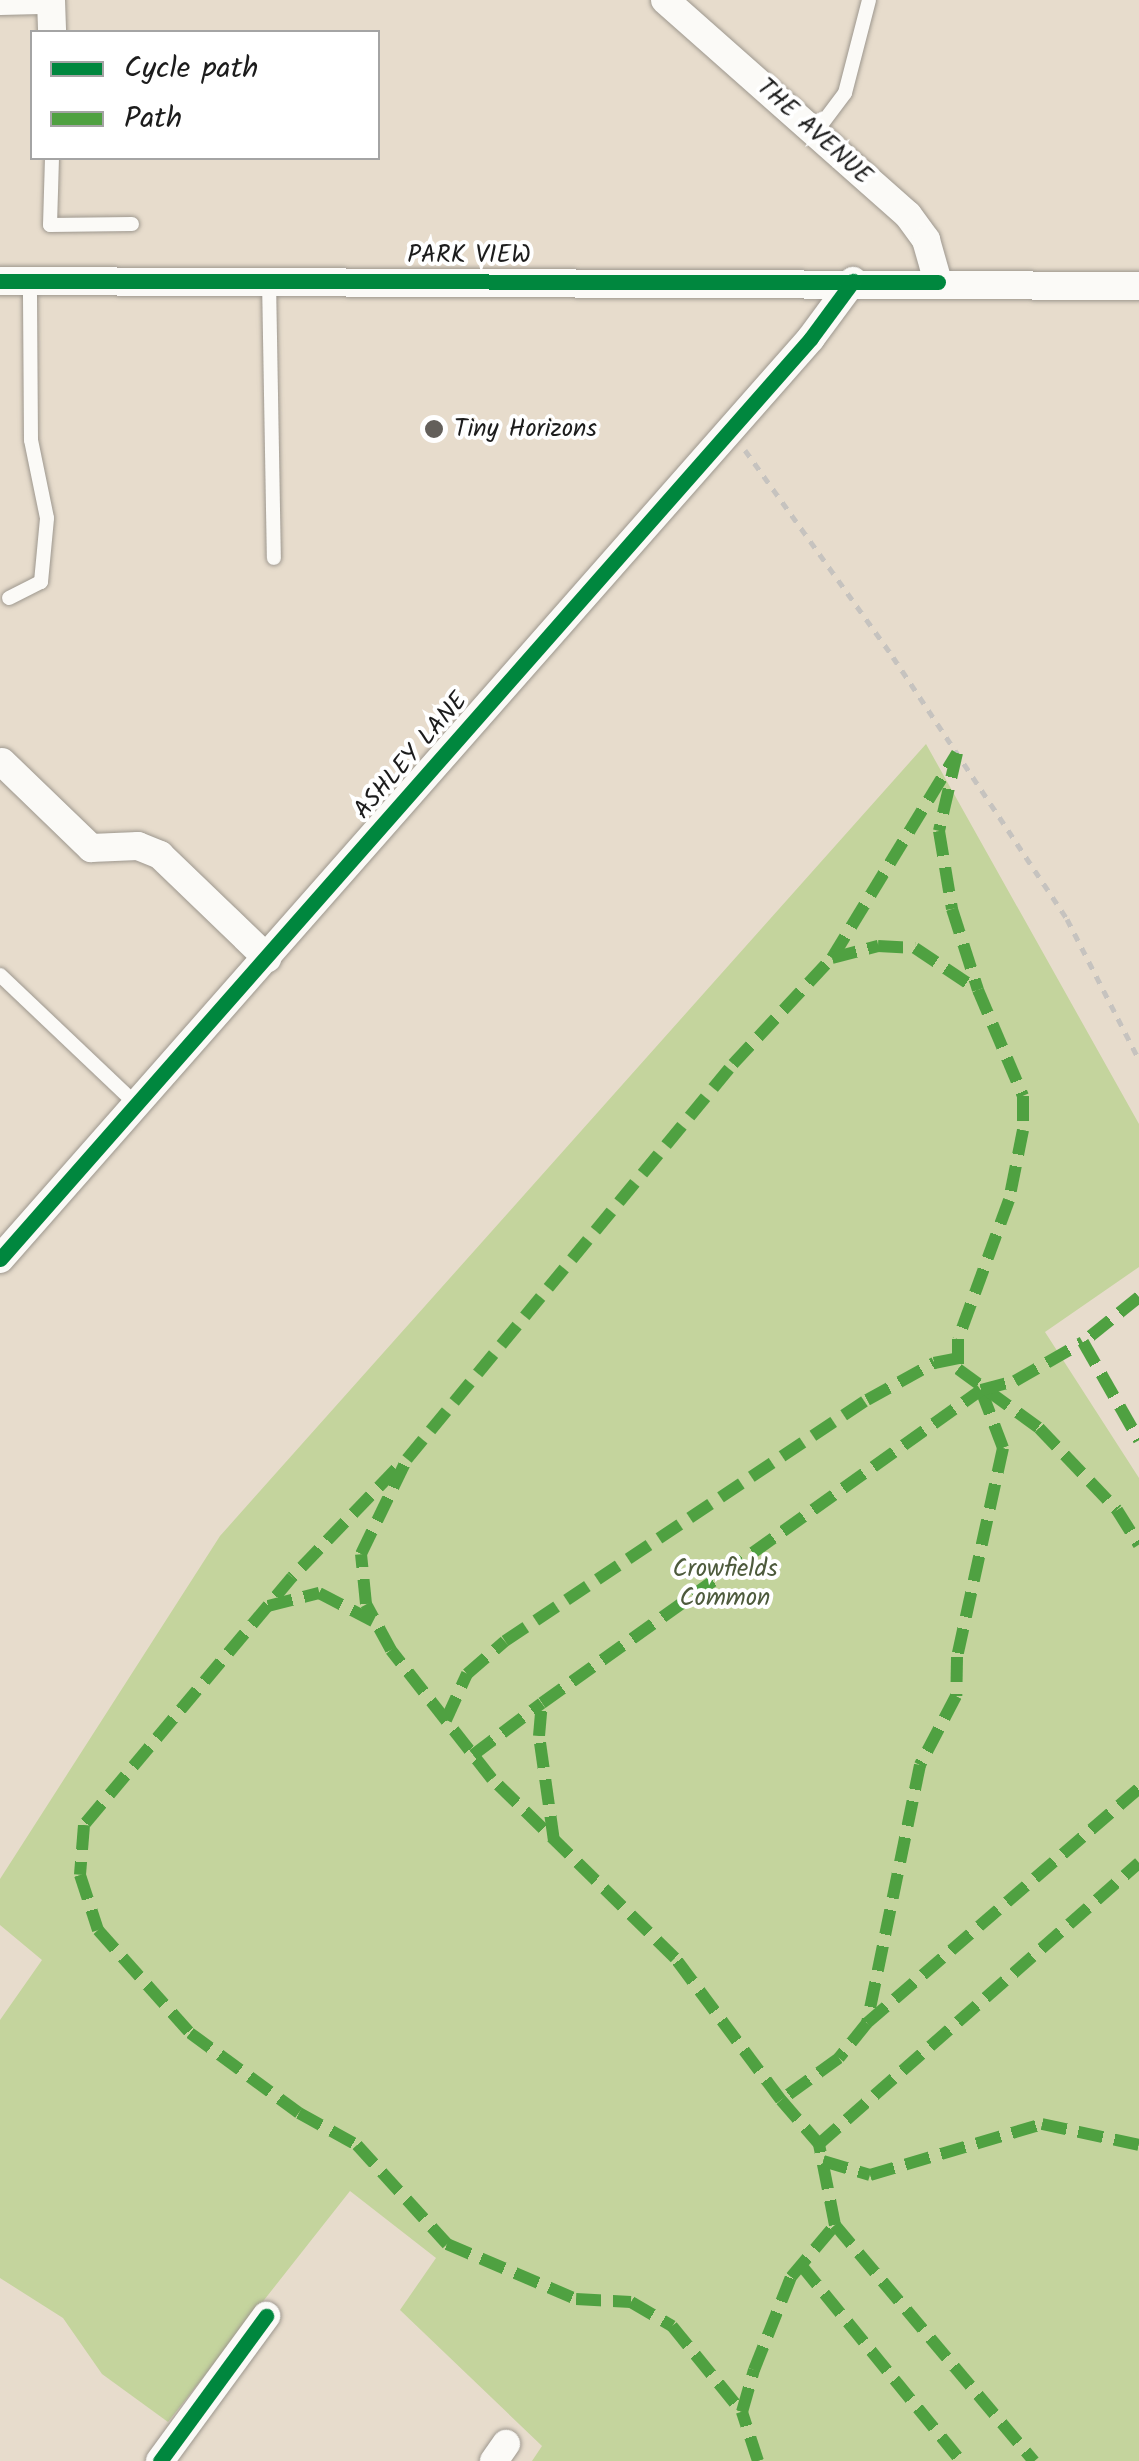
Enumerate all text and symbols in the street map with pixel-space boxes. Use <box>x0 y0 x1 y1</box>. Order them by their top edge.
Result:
legend <box>30 30 380 160</box>
text: Cycle path <box>124 45 258 93</box>
street label: THE AVENUE <box>750 73 878 191</box>
text: Path <box>124 95 182 143</box>
street label: PARK VIEW <box>407 240 531 270</box>
place label: Tiny Horizons <box>454 414 597 444</box>
marker: Tiny Horizons <box>423 418 445 440</box>
street label: ASHLEY LANE <box>348 686 474 826</box>
park label: Crowfields Common <box>672 1555 778 1614</box>

